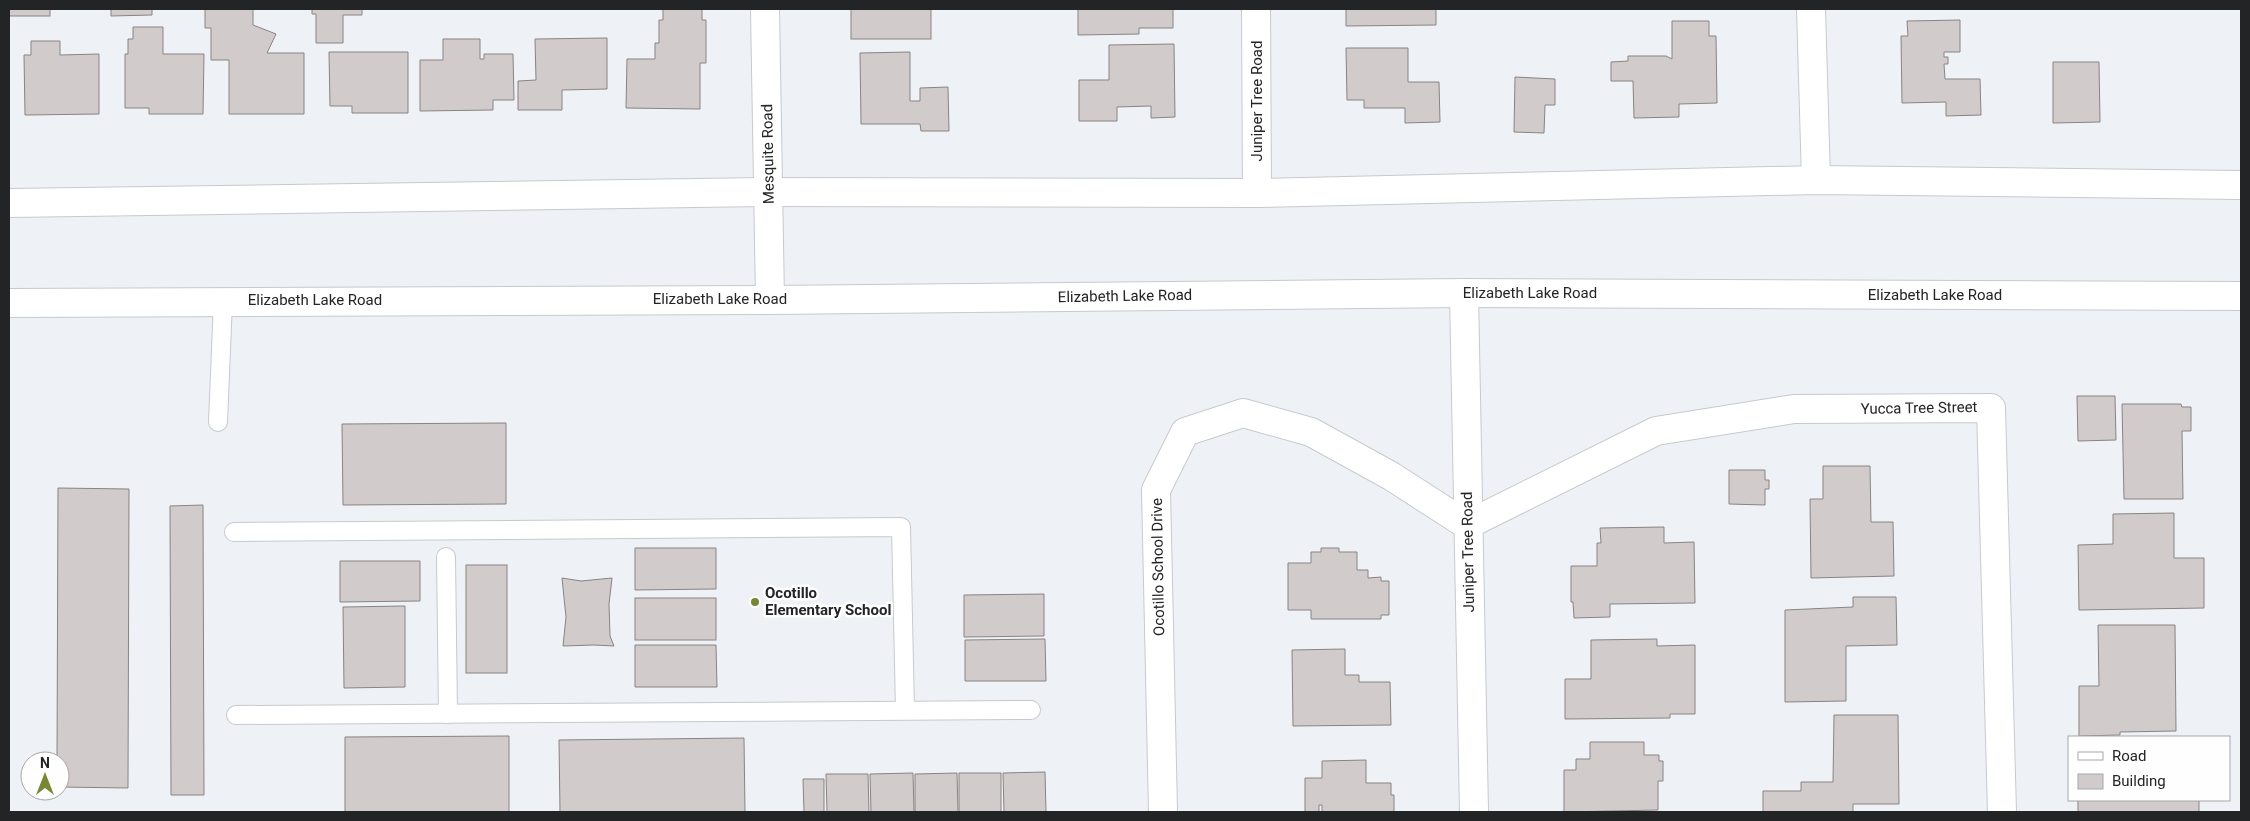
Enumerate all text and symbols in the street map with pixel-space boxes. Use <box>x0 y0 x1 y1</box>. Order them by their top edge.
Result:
street label: Juniper Tree Road <box>1248 41 1266 161</box>
street label: Mesquite Road <box>758 104 778 204</box>
street label: Elizabeth Lake Road <box>1463 284 1597 302</box>
street label: Elizabeth Lake Road <box>1058 286 1192 306</box>
street label: Elizabeth Lake Road <box>1868 286 2002 304</box>
street label: Elizabeth Lake Road <box>653 290 787 308</box>
street label: Elizabeth Lake Road <box>248 291 382 309</box>
street label: Yucca Tree Street <box>1860 398 1978 418</box>
street label: Juniper Tree Road <box>1458 491 1478 613</box>
street label: Ocotillo School Drive <box>1148 498 1168 636</box>
place label: Ocotillo Elementary School <box>765 584 891 619</box>
marker: Ocotillo Elementary School <box>749 596 761 608</box>
legend <box>2068 736 2230 801</box>
text: Road <box>2112 747 2146 765</box>
north arrow <box>20 751 70 801</box>
text: N <box>40 755 50 771</box>
text: Building <box>2112 772 2166 790</box>

